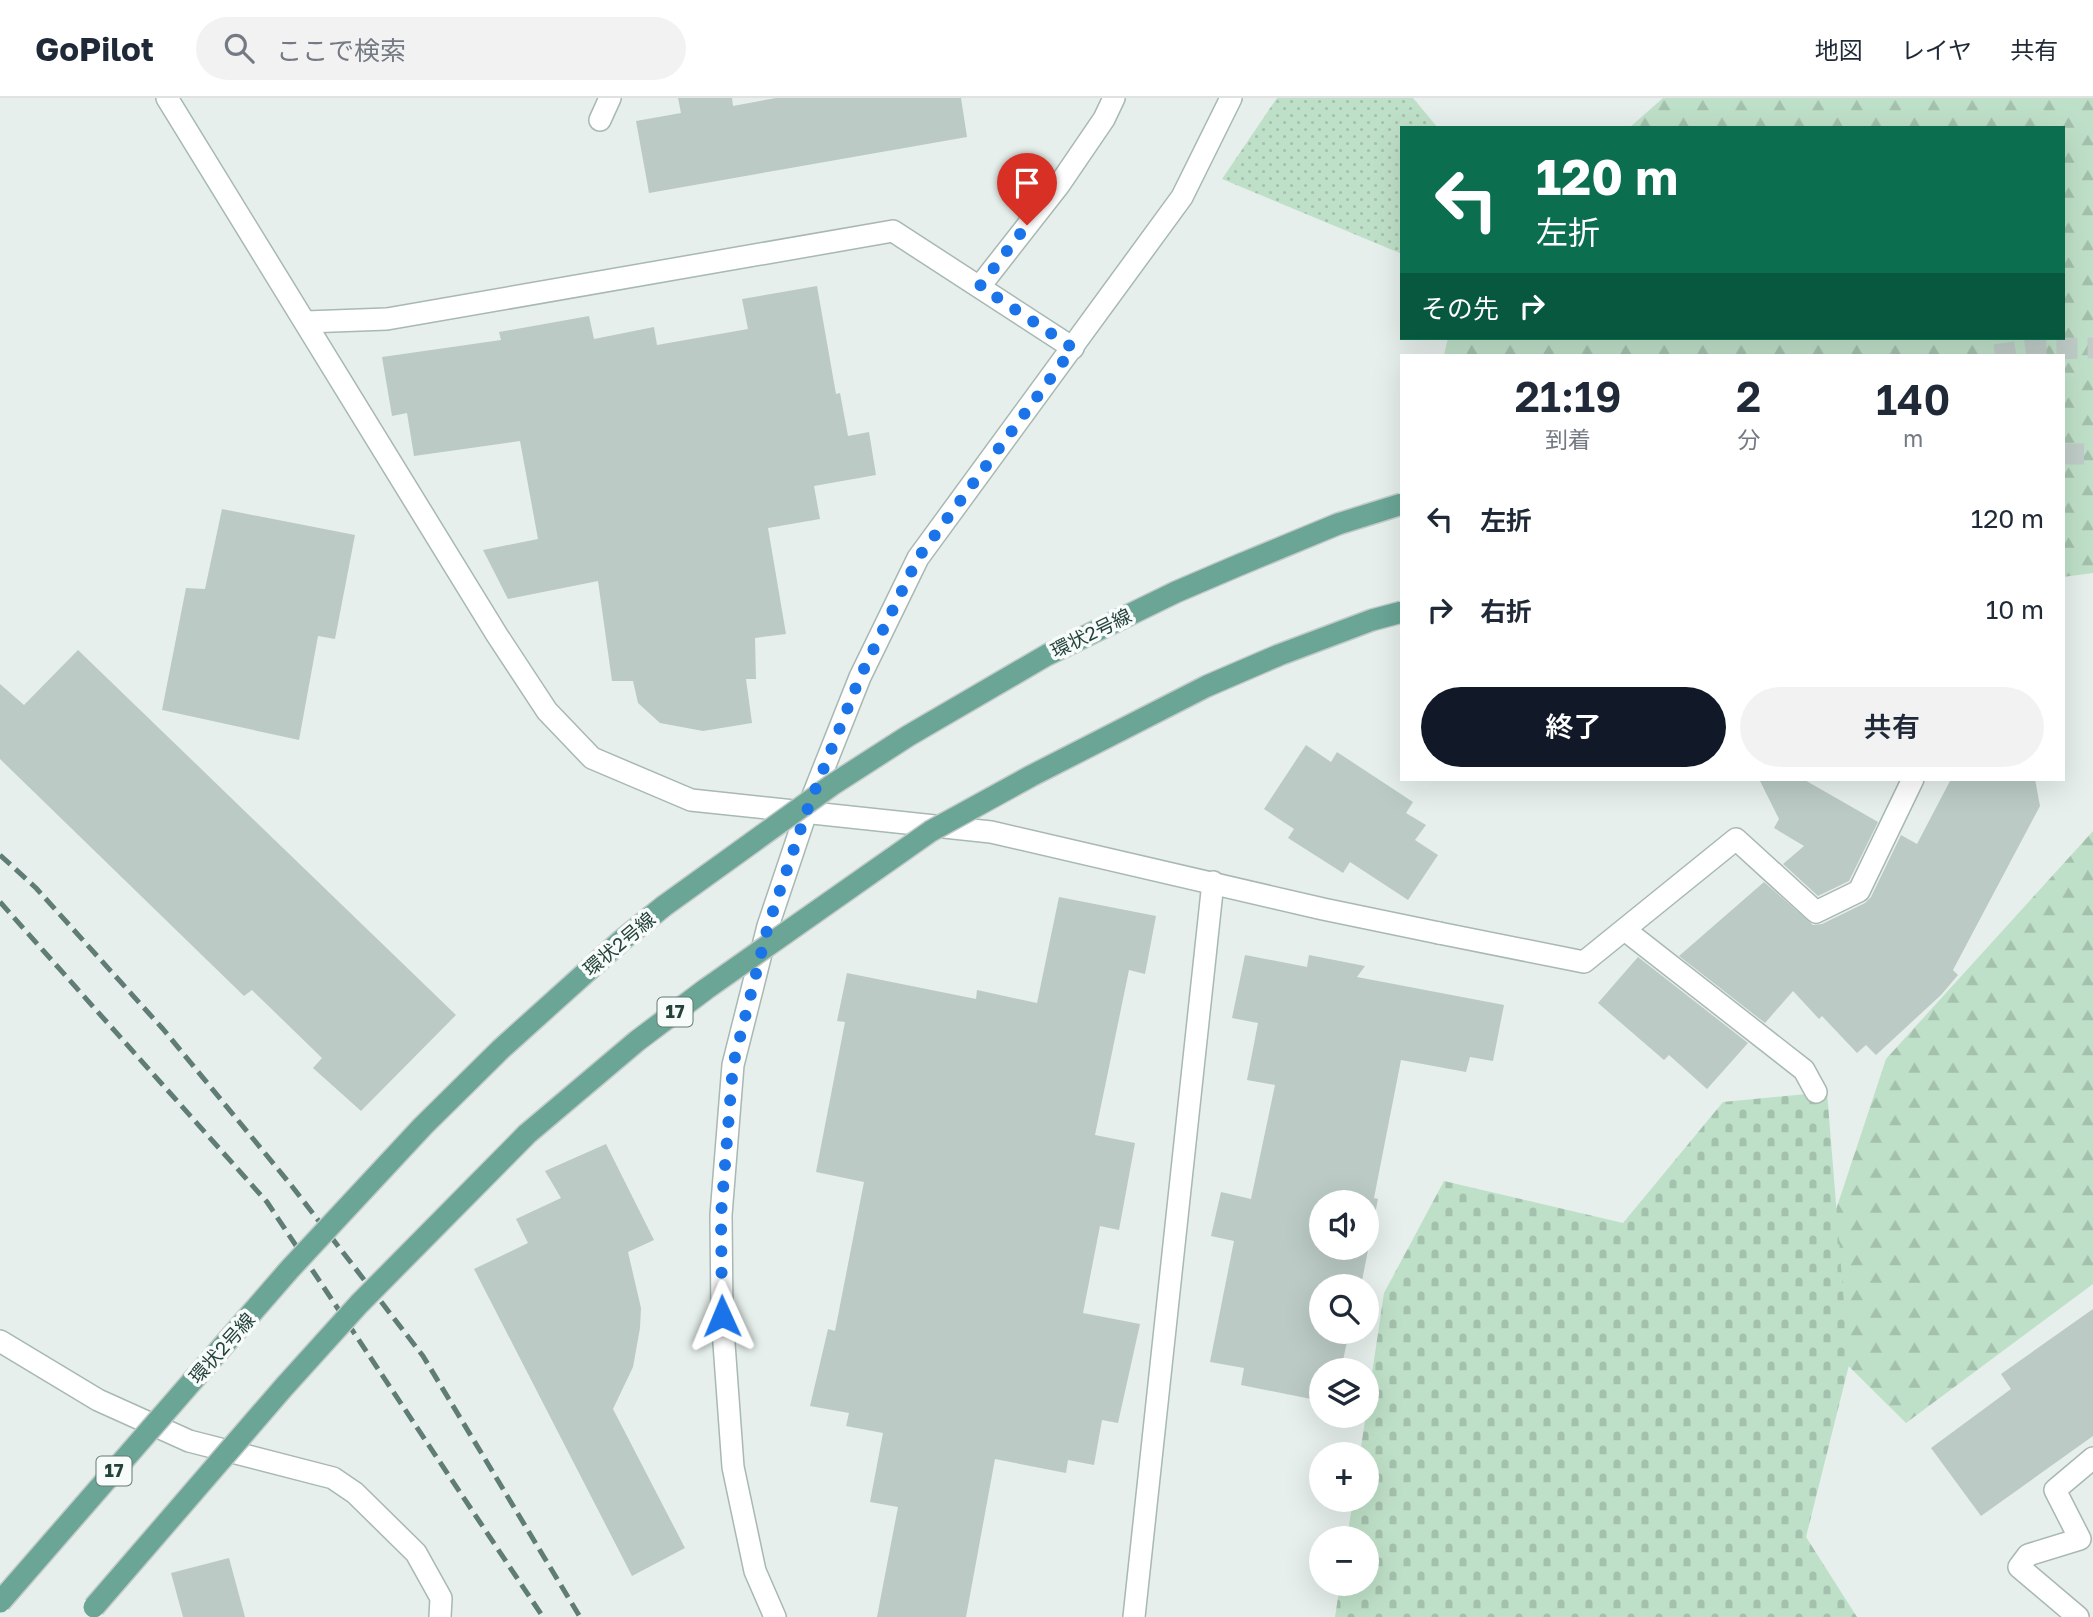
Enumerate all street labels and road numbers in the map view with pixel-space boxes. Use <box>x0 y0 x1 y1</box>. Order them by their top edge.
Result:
street label: 環状2号線 <box>1047 603 1135 662</box>
street label: 環状2号線 <box>578 907 659 980</box>
road number: 17 <box>658 998 692 1027</box>
street label: 環状2号線 <box>184 1308 259 1388</box>
road number: 17 <box>96 1456 132 1486</box>

